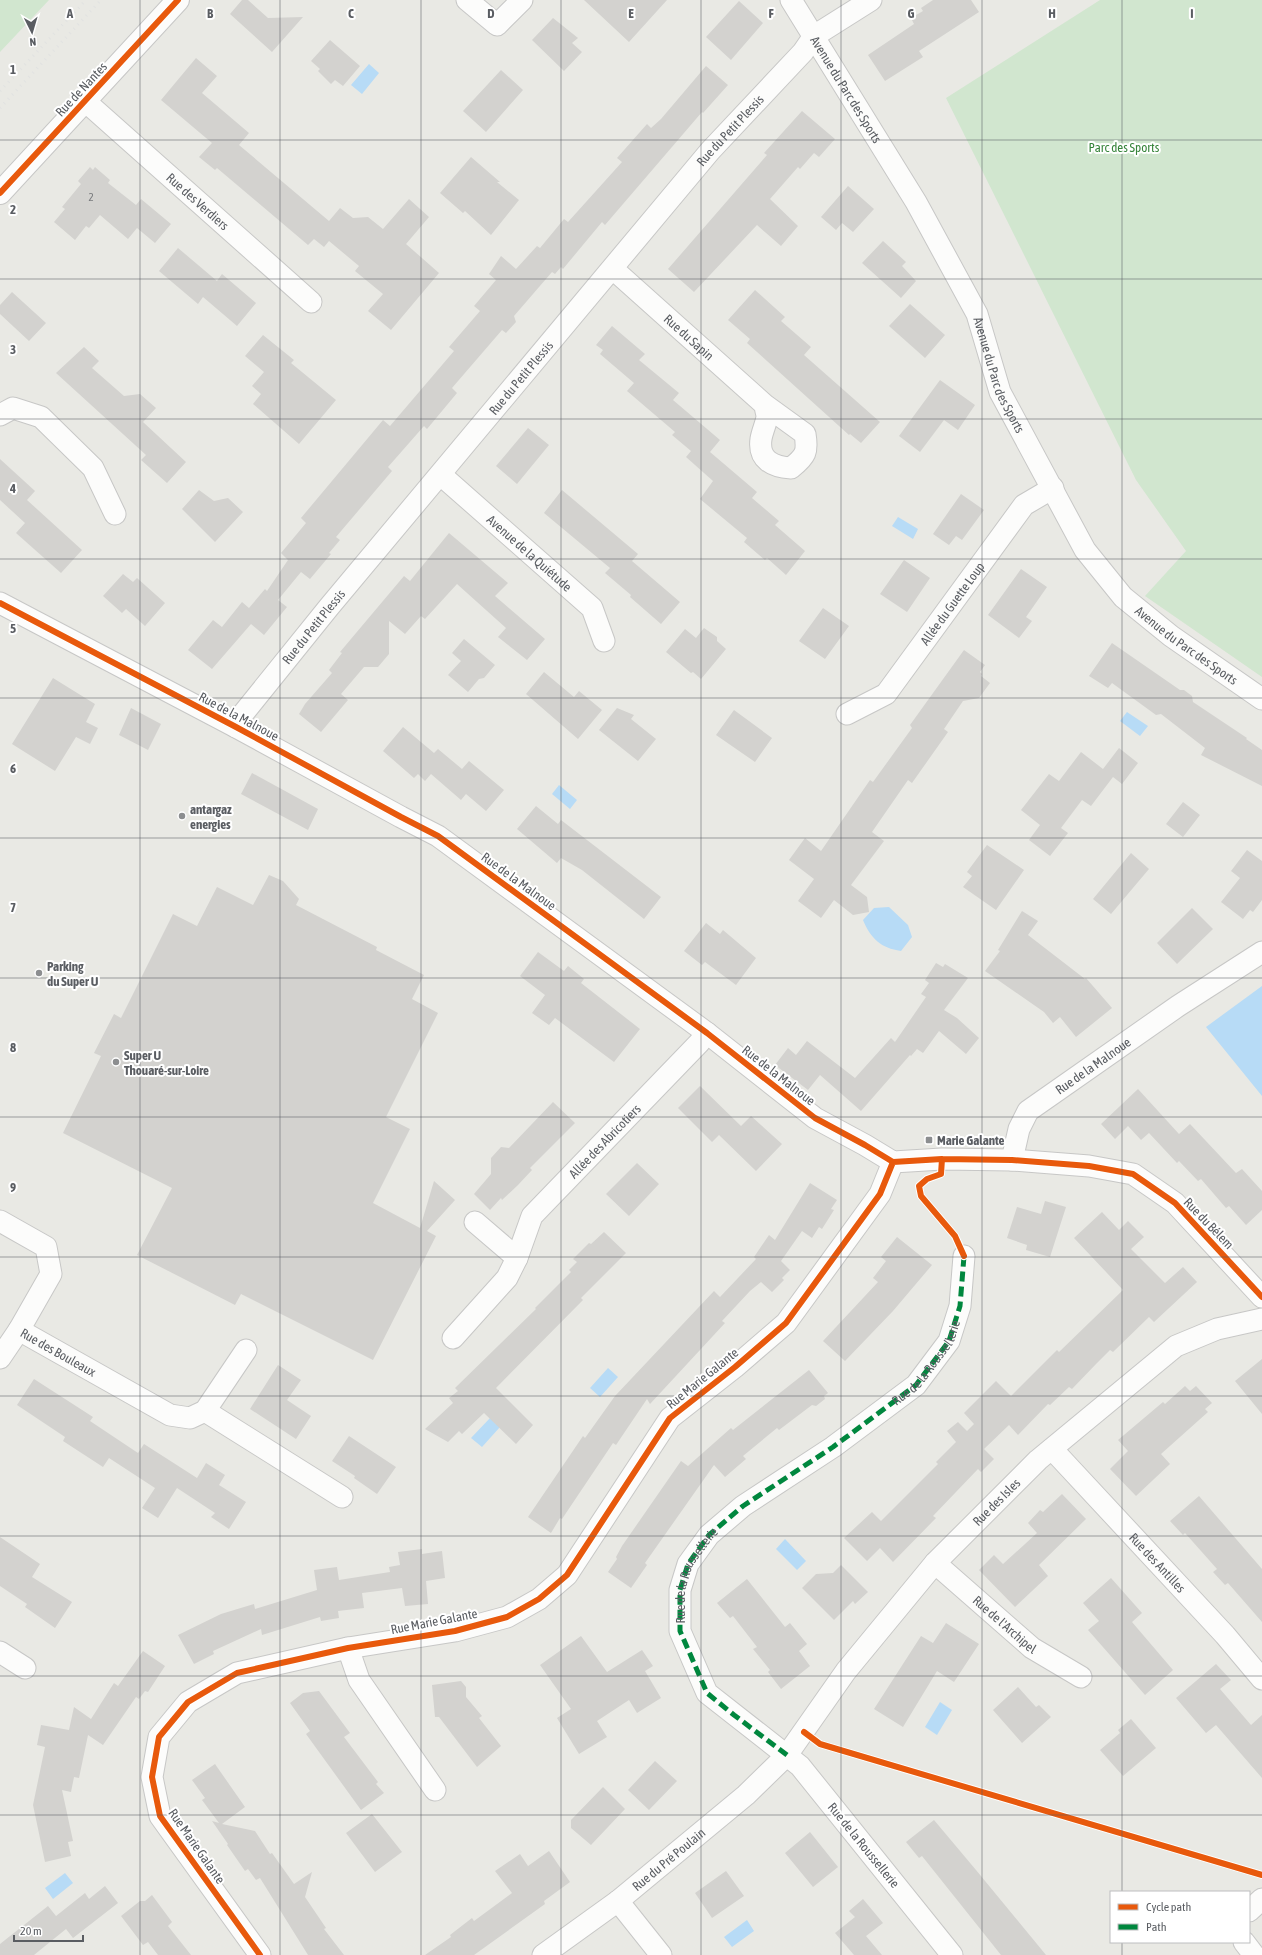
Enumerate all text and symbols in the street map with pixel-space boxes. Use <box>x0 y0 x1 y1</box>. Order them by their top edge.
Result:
text: A <box>66 6 74 21</box>
text: B <box>207 6 214 21</box>
text: C <box>348 6 354 21</box>
text: D <box>487 6 495 21</box>
text: E <box>628 6 634 21</box>
text: F <box>768 6 774 21</box>
text: G <box>908 6 915 21</box>
text: H <box>1048 6 1056 21</box>
text: I <box>1190 6 1194 21</box>
north arrow <box>12 12 52 52</box>
street label: Avenue du Parc des Sports <box>807 33 885 146</box>
text: N <box>29 36 37 48</box>
street label: Rue de Nantes <box>53 59 110 119</box>
text: 1 <box>10 62 16 77</box>
street label: Rue du Petit Plessis <box>694 92 767 169</box>
park label: Parc des Sports <box>1089 140 1160 155</box>
street label: Rue des Verdiers <box>163 170 232 234</box>
house number: 2 <box>88 191 94 203</box>
text: 2 <box>10 202 16 217</box>
street label: Rue du Sapin <box>661 311 717 364</box>
street label: Avenue du Parc des Sports <box>970 315 1028 436</box>
street label: Rue du Petit Plessis <box>486 338 556 418</box>
text: 3 <box>10 342 16 357</box>
text: 4 <box>9 481 16 496</box>
street label: Avenue de la Quiétude <box>484 512 575 595</box>
street label: Allée du Guette Loup <box>917 559 988 648</box>
street label: Rue du Petit Plessis <box>279 586 349 667</box>
street label: Avenue du Parc des Sports <box>1132 603 1241 688</box>
text: 5 <box>10 621 16 636</box>
street label: Rue de la Malnoue <box>196 689 281 744</box>
text: 6 <box>10 761 16 776</box>
place label: antargaz energies <box>190 802 232 832</box>
marker: antargaz energies <box>177 811 187 821</box>
street label: Rue de la Malnoue <box>479 849 559 914</box>
text: 7 <box>10 900 16 915</box>
place label: Parking du Super U <box>47 959 99 989</box>
marker: Parking du Super U <box>34 968 44 978</box>
street label: Rue de la Malnoue <box>1053 1034 1134 1098</box>
text: 8 <box>10 1040 16 1055</box>
street label: Rue de la Malnoue <box>739 1042 818 1109</box>
place label: Super U Thouaré-sur-Loire <box>124 1048 209 1078</box>
marker: Super U Thouaré-sur-Loire <box>111 1057 121 1067</box>
street label: Allée des Abricotiers <box>566 1101 644 1181</box>
place label: Marie Galante <box>937 1133 1005 1148</box>
marker: Marie Galante <box>924 1135 934 1145</box>
text: 9 <box>10 1180 16 1195</box>
street label: Rue du Bélem <box>1181 1195 1237 1252</box>
street label: Rue de la Roussellerie <box>889 1318 963 1408</box>
street label: Rue des Bouleaux <box>18 1325 99 1380</box>
street label: Rue Marie Galante <box>663 1345 741 1412</box>
street label: Rue des Isles <box>970 1475 1024 1529</box>
street label: Rue de la Roussellerie <box>673 1524 721 1623</box>
street label: Rue des Antilles <box>1126 1530 1189 1596</box>
street label: Rue de l'Archipel <box>970 1593 1039 1657</box>
street label: Rue Marie Galante <box>389 1606 479 1637</box>
street label: Rue de la Roussellerie <box>825 1800 903 1891</box>
street label: Rue Marie Galante <box>165 1806 228 1887</box>
street label: Rue du Pré Poulain <box>629 1825 708 1894</box>
legend <box>1110 1891 1250 1943</box>
text: Cycle path <box>1146 1900 1191 1914</box>
scale bar <box>14 1917 83 1943</box>
text: Path <box>1146 1920 1167 1934</box>
text: 20 m <box>20 1924 42 1938</box>

